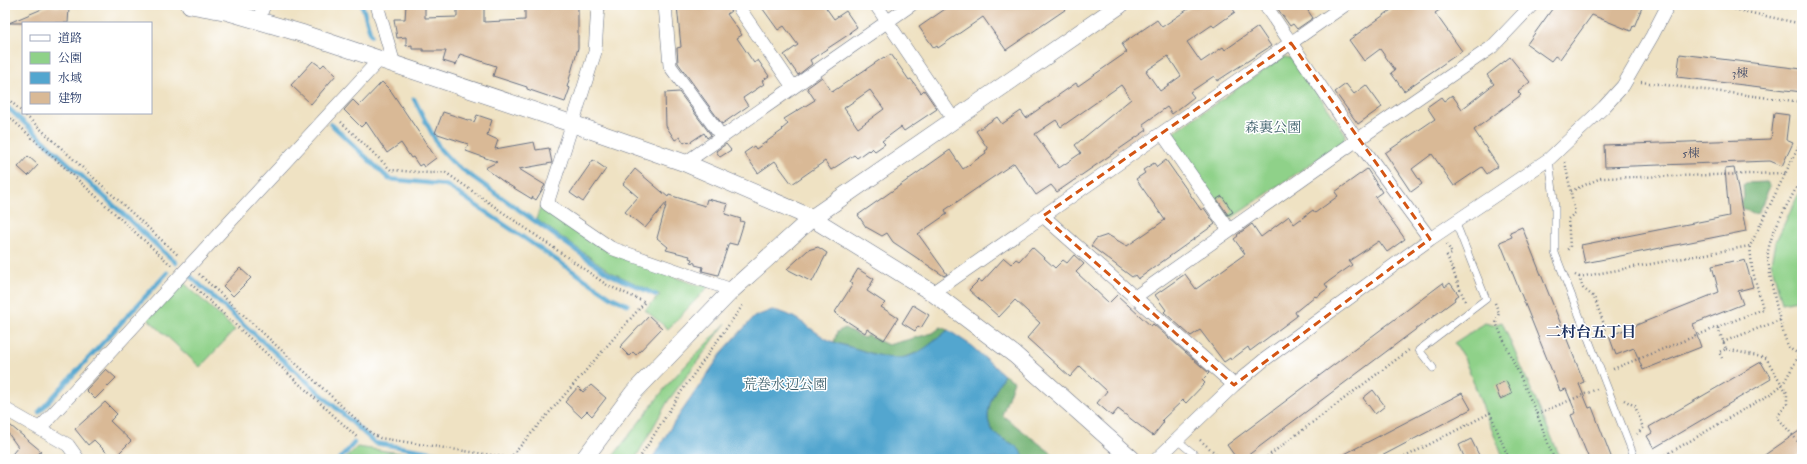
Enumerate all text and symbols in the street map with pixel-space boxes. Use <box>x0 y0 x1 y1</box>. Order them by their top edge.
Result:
legend <box>22 22 152 114</box>
text: 道路 <box>58 31 82 46</box>
text: 公園 <box>58 51 82 66</box>
house number: 3棟 <box>1732 66 1748 81</box>
text: 水域 <box>58 71 82 86</box>
text: 建物 <box>58 91 82 106</box>
park label: 森裏公園 <box>1245 119 1301 136</box>
house number: 5棟 <box>1682 146 1700 161</box>
district label: 二村台五丁目 <box>1546 323 1636 342</box>
park label: 荒巻水辺公園 <box>743 376 827 393</box>

